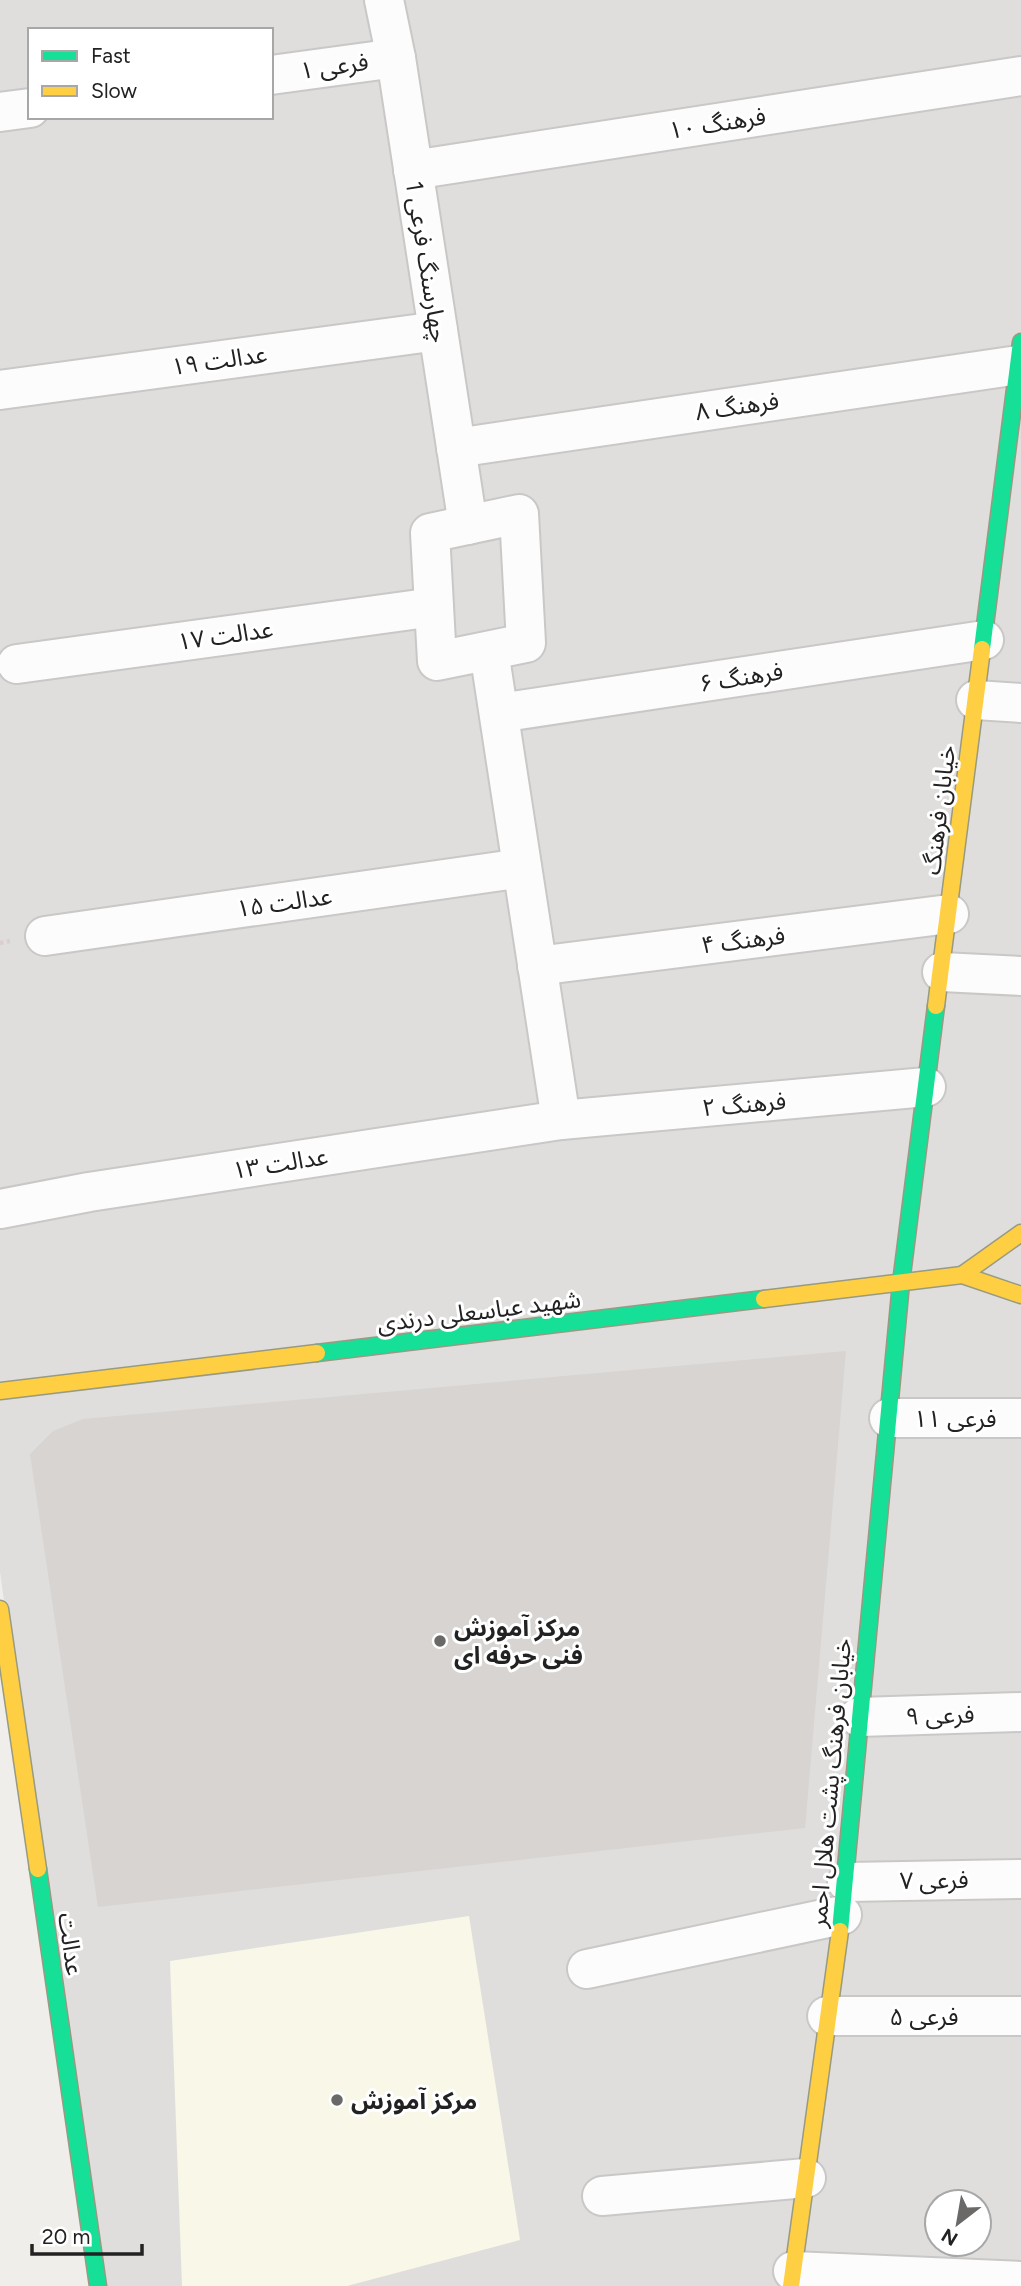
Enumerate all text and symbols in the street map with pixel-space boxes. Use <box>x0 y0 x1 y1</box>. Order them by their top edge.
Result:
legend <box>28 28 273 119</box>
text: Fast <box>91 43 131 68</box>
street label: فرعی ۱ <box>298 47 370 85</box>
text: Slow <box>91 78 137 103</box>
street label: فرهنگ ۱۰ <box>666 101 768 145</box>
street label: چهارسنگ فرعی 1 <box>399 179 454 345</box>
street label: عدالت ۱۹ <box>169 339 269 381</box>
street label: فرهنگ ۸ <box>693 386 781 426</box>
street label: عدالت ۱۷ <box>175 614 275 656</box>
street label: فرهنگ ۶ <box>697 656 785 698</box>
street label: خیابان فرهنگ <box>917 743 961 877</box>
street label: عدالت ۱۵ <box>234 881 334 923</box>
street label: فرهنگ ۴ <box>699 920 787 960</box>
street label: فرهنگ ۲ <box>701 1086 787 1122</box>
street label: عدالت ۱۳ <box>230 1141 330 1185</box>
street label: شهید عباسعلی درندی <box>375 1284 583 1338</box>
street label: فرعی ۱۱ <box>914 1404 996 1433</box>
place label: مرکز آموزش فنی حرفه ای <box>454 1613 583 1670</box>
marker: مرکز آموزش فنی حرفه ای <box>432 1633 448 1649</box>
street label: خیابان فرهنگ پشت هلال احمر <box>803 1637 858 1930</box>
street label: فرعی ۹ <box>905 1699 975 1731</box>
street label: فرعی ۷ <box>899 1865 969 1895</box>
street label: عدالت <box>52 1911 90 1977</box>
street label: فرعی ۵ <box>889 2002 959 2031</box>
place label: مرکز آموزش <box>351 2086 477 2115</box>
marker: مرکز آموزش <box>329 2092 345 2108</box>
north arrow <box>923 2188 993 2258</box>
scale bar <box>32 2212 142 2256</box>
text: 20 m <box>42 2224 90 2249</box>
text: N <box>937 2224 962 2251</box>

